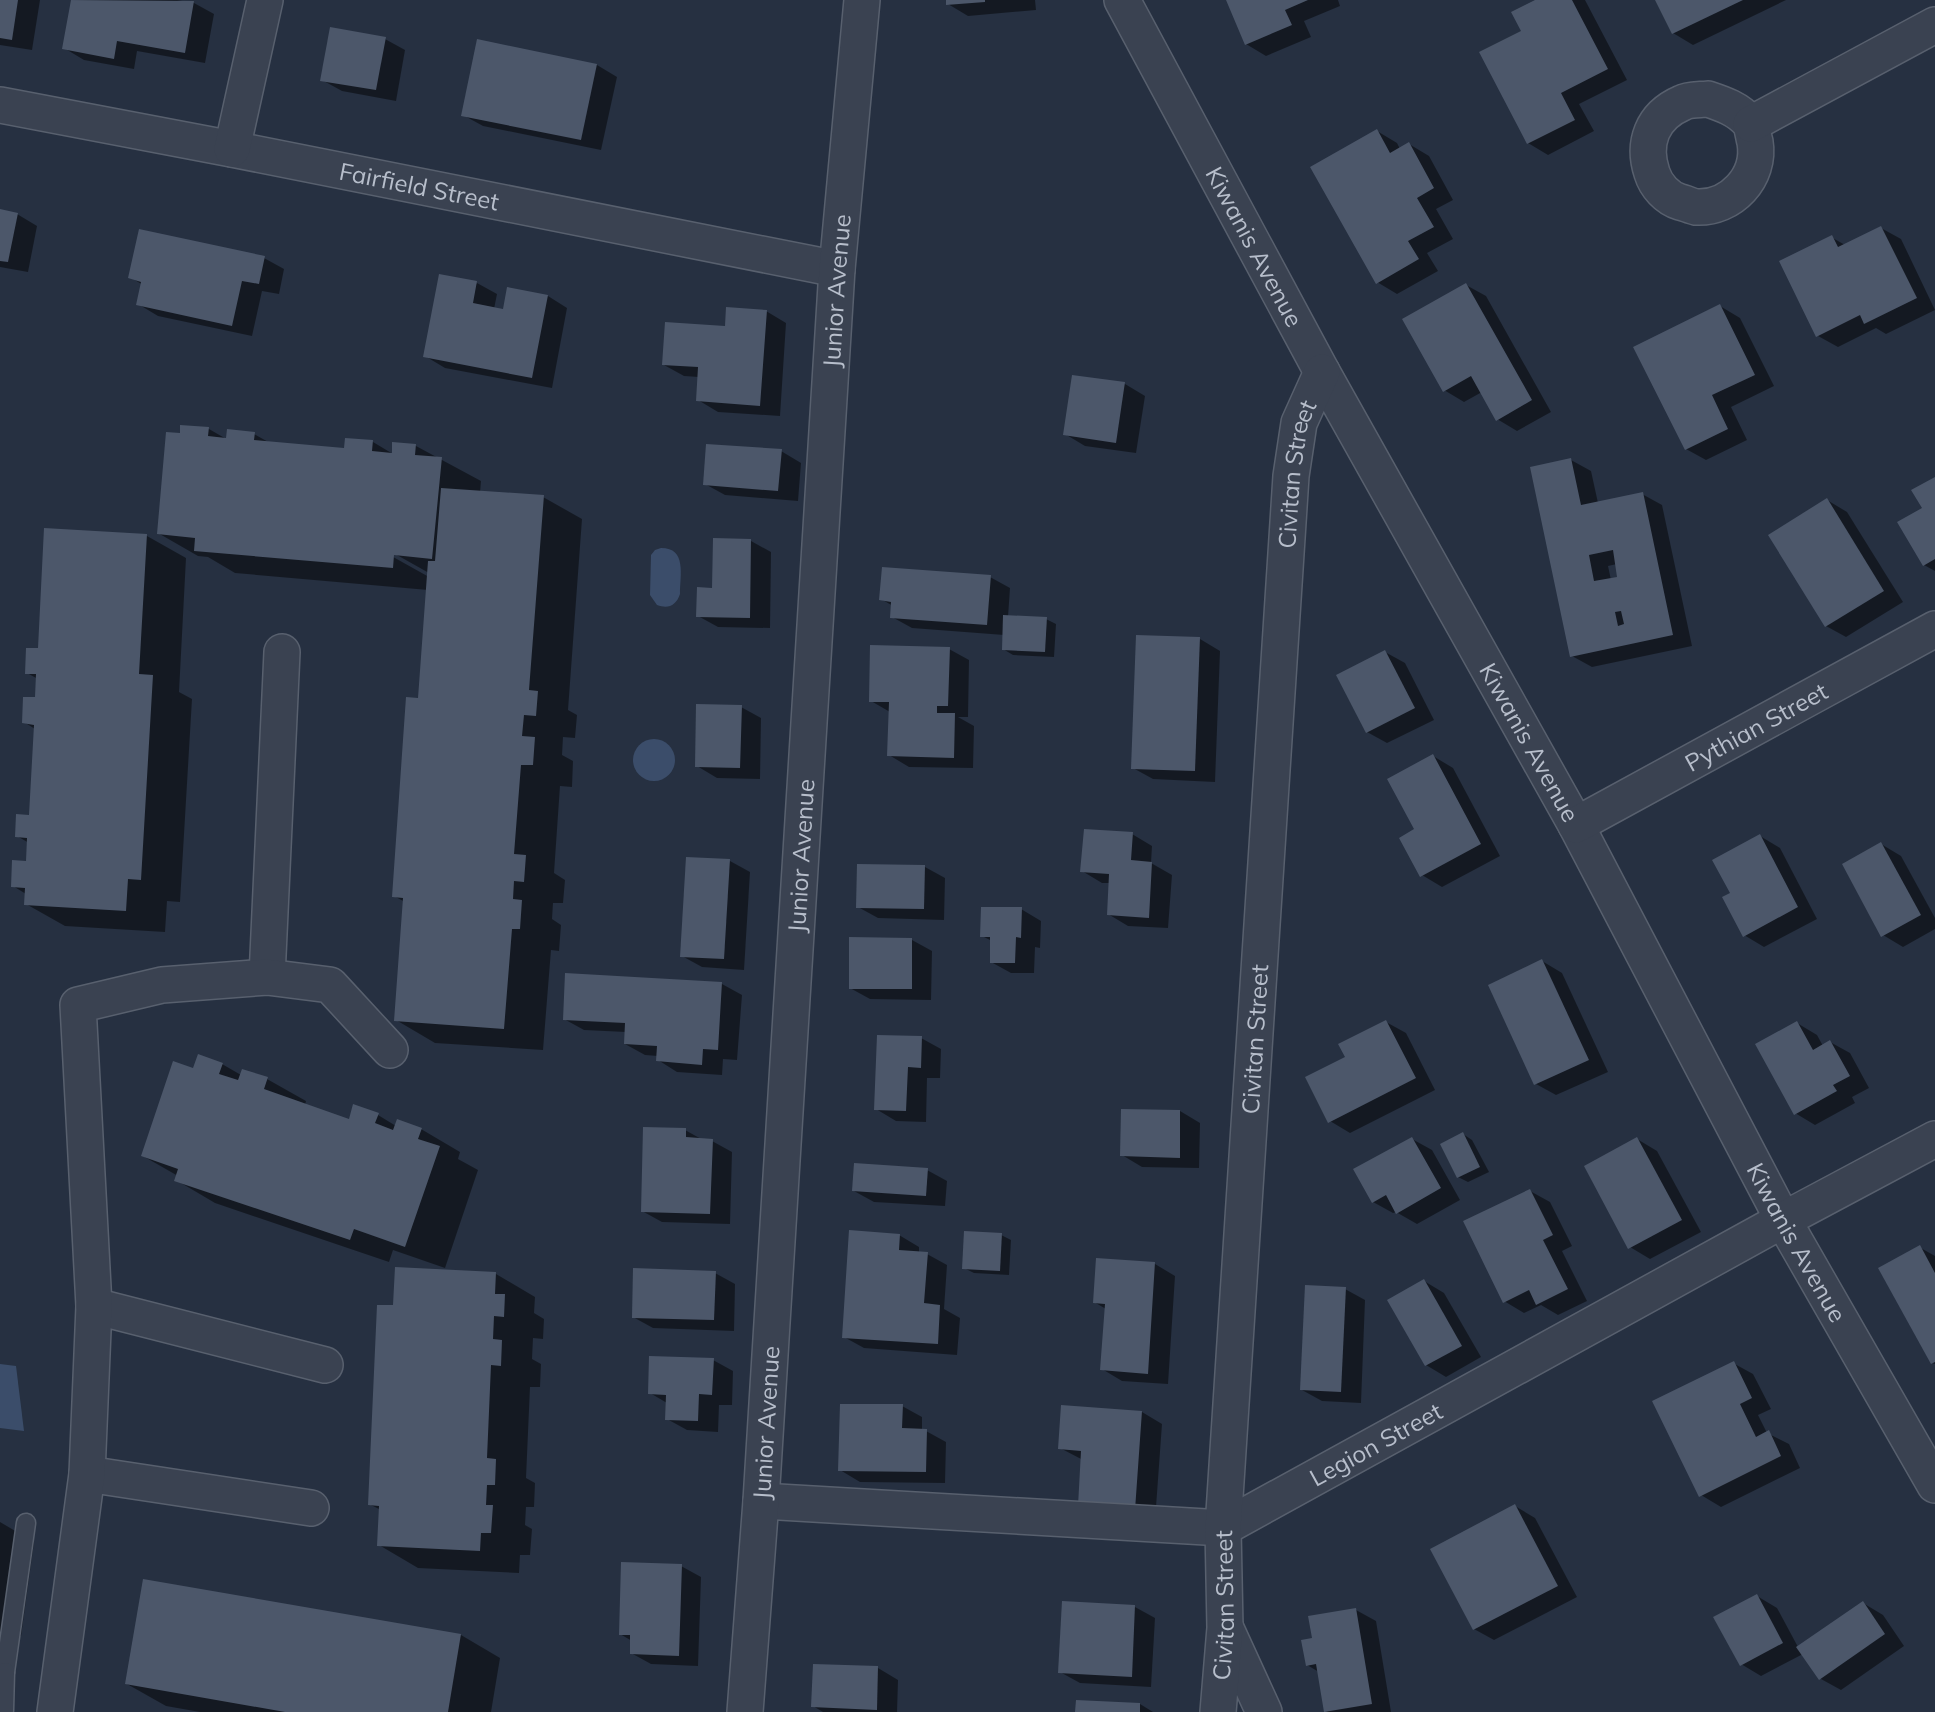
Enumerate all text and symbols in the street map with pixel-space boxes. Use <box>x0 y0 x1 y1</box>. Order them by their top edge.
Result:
street label: Fairfield Street <box>337 156 502 217</box>
street label: Kiwanis Avenue <box>1199 161 1310 332</box>
street label: Junior Avenue <box>816 213 857 369</box>
street label: Civitan Street <box>1271 395 1323 549</box>
street label: Kiwanis Avenue <box>1473 658 1586 827</box>
street label: Pythian Street <box>1679 676 1832 778</box>
street label: Junior Avenue <box>781 778 821 934</box>
street label: Civitan Street <box>1235 963 1274 1115</box>
street label: Kiwanis Avenue <box>1741 1158 1853 1327</box>
street label: Junior Avenue <box>746 1345 786 1500</box>
street label: Legion Street <box>1304 1396 1447 1493</box>
street label: Civitan Street <box>1206 1530 1240 1681</box>

